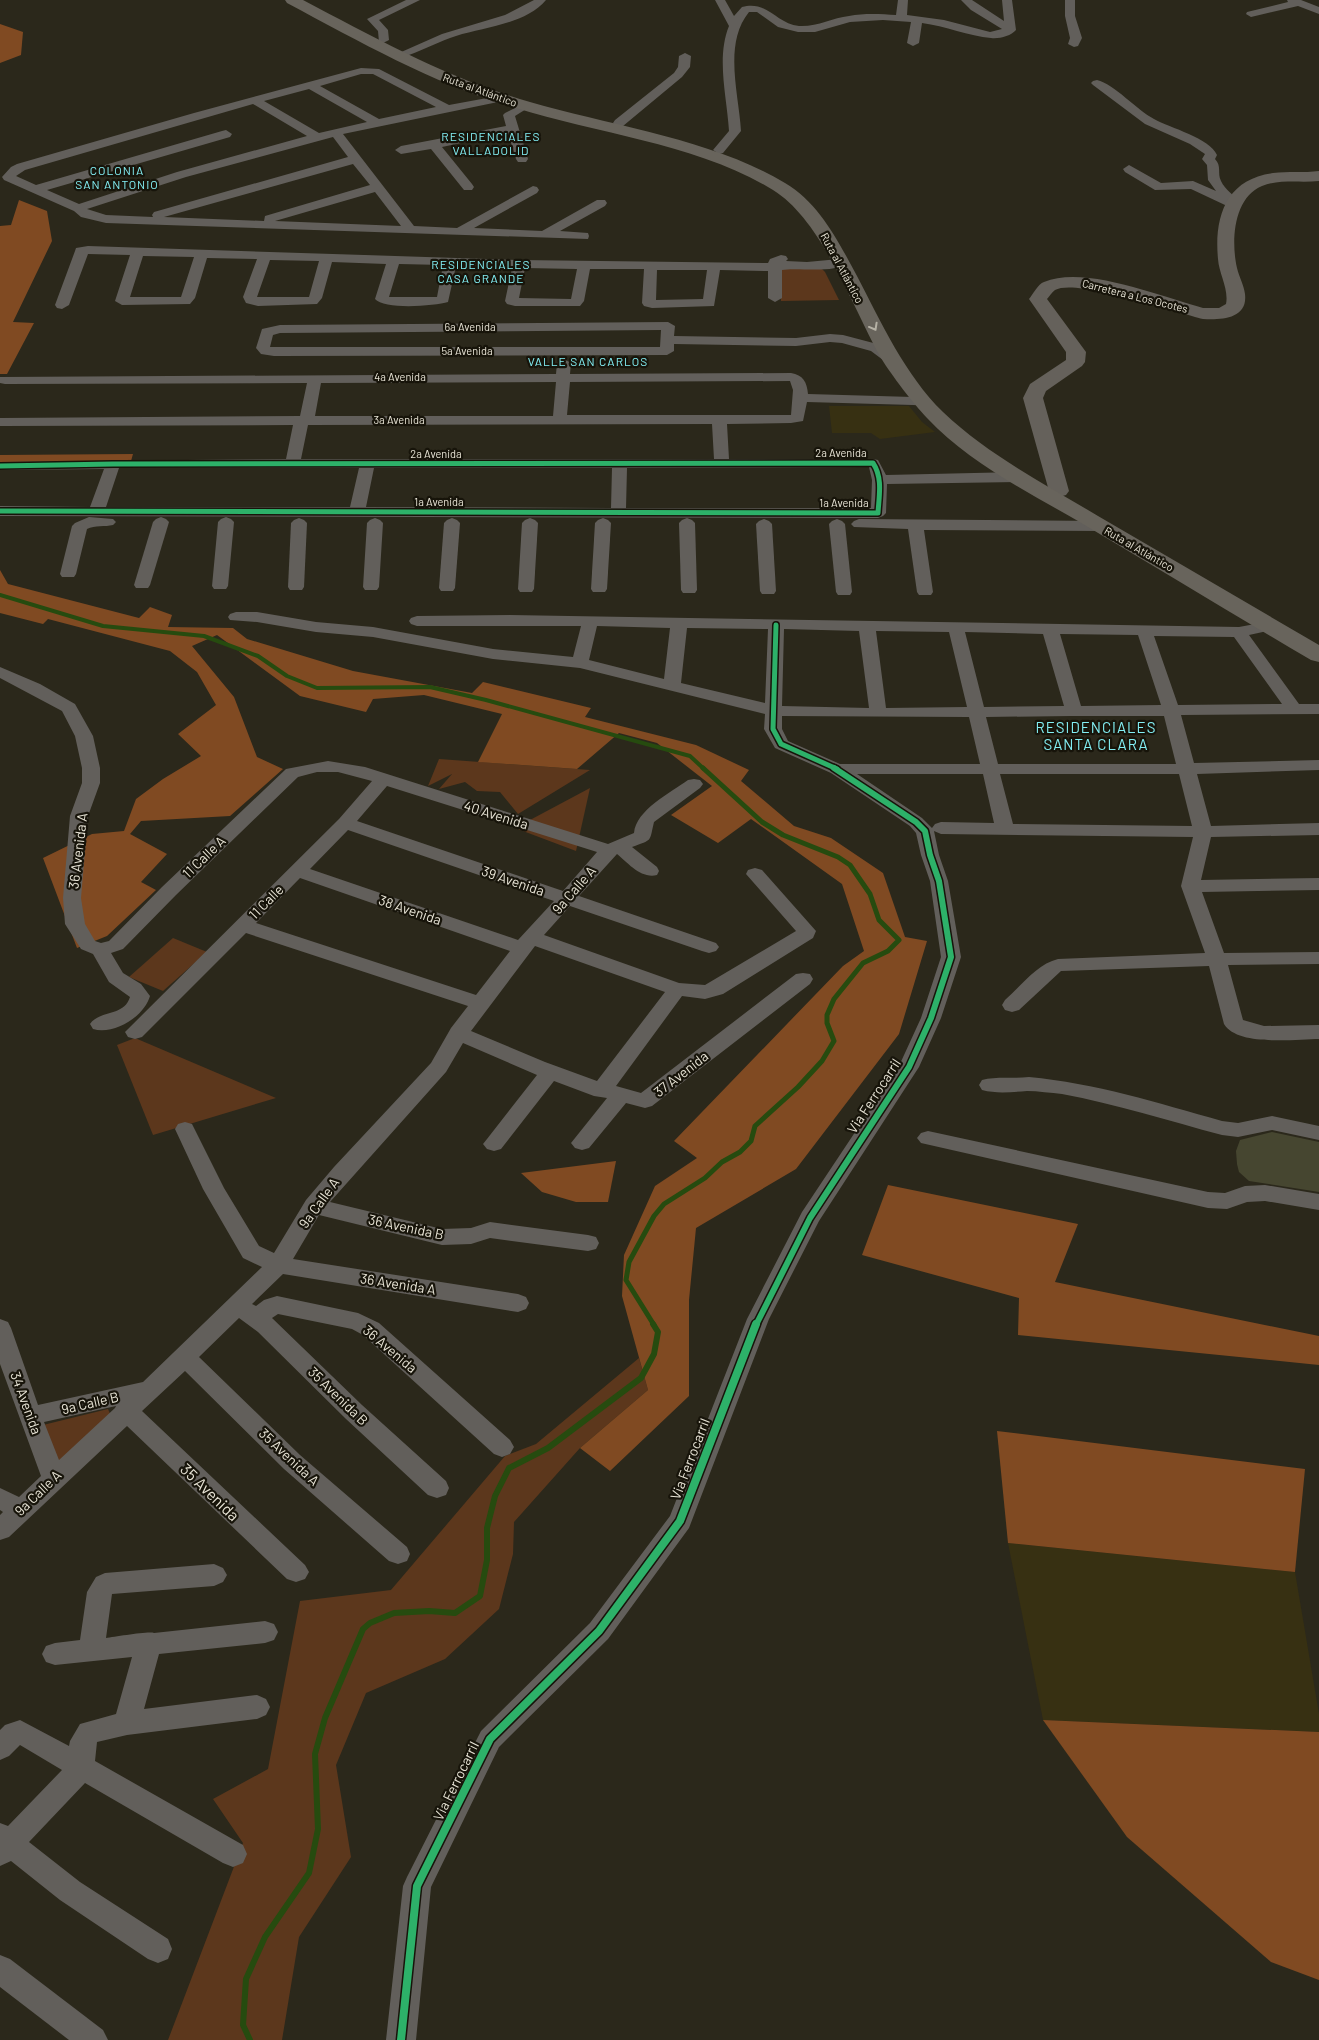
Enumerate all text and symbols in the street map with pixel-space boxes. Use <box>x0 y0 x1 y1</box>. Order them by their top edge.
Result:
street label: Ruta al Atlántico <box>441 70 519 109</box>
district label: RESIDENCIALES VALLADOLID <box>441 129 541 157</box>
district label: COLONIA SAN ANTONIO <box>75 163 159 191</box>
street label: Ruta al Atlántico <box>818 230 866 305</box>
district label: RESIDENCIALES CASA GRANDE <box>431 257 531 285</box>
street label: Carretera a Los Ocotes <box>1081 276 1189 315</box>
street label: 6a Avenida <box>444 320 496 333</box>
one-way arrow <box>868 322 878 331</box>
street label: 5a Avenida <box>441 344 493 357</box>
district label: VALLE SAN CARLOS <box>528 354 648 368</box>
street label: 4a Avenida <box>374 370 426 383</box>
street label: 3a Avenida <box>373 413 425 426</box>
street label: 2a Avenida <box>815 446 867 459</box>
street label: 2a Avenida <box>410 447 462 460</box>
street label: 1a Avenida <box>414 495 464 508</box>
street label: 1a Avenida <box>819 496 869 509</box>
street label: Ruta al Atlántico <box>1102 523 1176 574</box>
district label: RESIDENCIALES SANTA CLARA <box>1036 718 1156 753</box>
street label: 40 Avenida <box>462 797 530 832</box>
street label: 36 Avenida A <box>64 811 91 890</box>
street label: 11 Calle A <box>179 832 229 881</box>
street label: 39 Avenida <box>480 862 547 899</box>
street label: 9a Calle A <box>548 862 599 917</box>
street label: 11 Calle <box>245 881 287 923</box>
street label: 38 Avenida <box>377 891 444 928</box>
street label: 37 Avenida <box>650 1047 711 1100</box>
street label: Via Ferrocarril <box>843 1055 904 1136</box>
street label: 9a Calle A <box>295 1174 343 1231</box>
street label: 36 Avenida B <box>367 1210 445 1243</box>
street label: 36 Avenida A <box>359 1269 438 1298</box>
street label: 36 Avenida <box>360 1321 421 1376</box>
street label: 35 Avenida B <box>305 1363 372 1428</box>
street label: 34 Avenida <box>7 1369 46 1437</box>
street label: 9a Calle B <box>60 1388 120 1417</box>
street label: Via Ferrocarril <box>666 1416 713 1502</box>
street label: 35 Avenida A <box>256 1424 323 1489</box>
street label: 35 Avenida <box>177 1459 244 1524</box>
street label: 9a Calle A <box>11 1466 65 1519</box>
street label: Via Ferrocarril <box>429 1738 482 1823</box>

